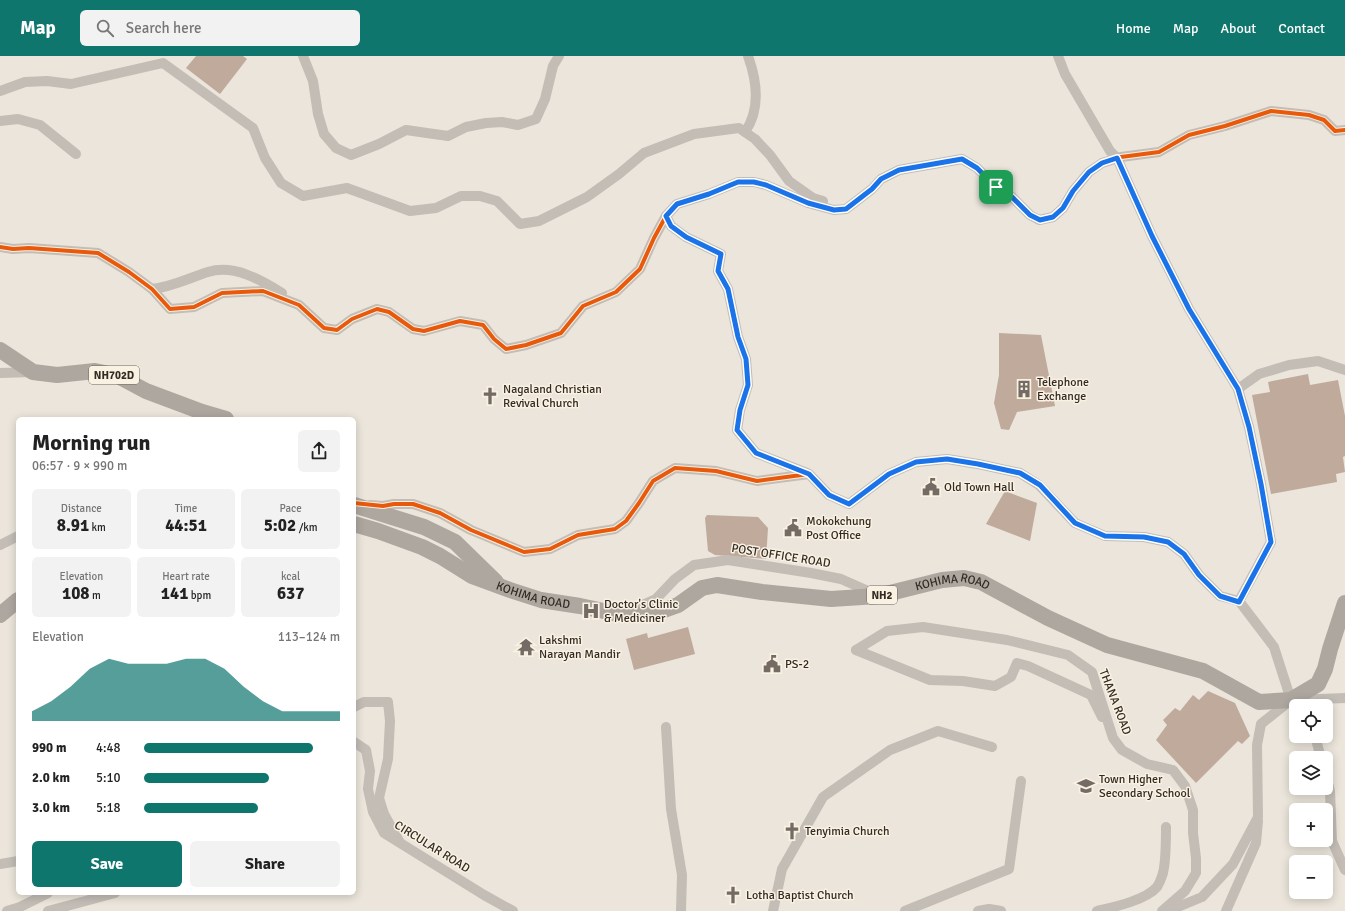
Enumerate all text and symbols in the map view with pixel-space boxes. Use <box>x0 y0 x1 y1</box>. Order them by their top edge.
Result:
search box <box>80 10 360 46</box>
text: Map <box>20 16 56 40</box>
icon: search <box>94 17 116 39</box>
text: Search here <box>126 19 201 37</box>
text: Home <box>1116 20 1151 37</box>
text: Map <box>1173 20 1198 37</box>
text: About <box>1220 20 1256 37</box>
text: Contact <box>1278 20 1325 37</box>
pin <box>979 170 1013 204</box>
icon: arrive <box>985 176 1007 198</box>
road number: NH702D <box>89 366 139 384</box>
place label: Telephone Exchange <box>1037 375 1089 404</box>
building icon: Telephone Exchange <box>1014 379 1034 399</box>
place label: Nagaland Christian Revival Church <box>503 382 602 411</box>
church icon: Nagaland Christian Revival Church <box>480 386 500 406</box>
text: Morning run <box>32 429 151 456</box>
button: share <box>298 430 340 472</box>
text: 06:57 · 9 × 990 m <box>32 458 127 474</box>
public building icon: Old Town Hall <box>921 477 941 497</box>
place label: Old Town Hall <box>944 480 1015 495</box>
text: Distance <box>61 502 102 515</box>
text: Time <box>175 502 197 515</box>
text: Pace <box>280 502 302 515</box>
place label: Mokokchung Post Office <box>806 514 871 543</box>
text: 8.91 <box>57 515 89 536</box>
text: 44:51 <box>165 515 207 536</box>
text: 5:02 <box>264 515 296 536</box>
public building icon: Mokokchung Post Office <box>783 518 803 538</box>
text: km <box>89 521 106 534</box>
text: /km <box>296 521 318 534</box>
street label: POST OFFICE ROAD <box>730 541 832 571</box>
text: Elevation <box>59 570 103 583</box>
text: Heart rate <box>162 570 210 583</box>
text: kcal <box>281 570 300 583</box>
street label: KOHIMA ROAD <box>913 570 993 594</box>
street label: KOHIMA ROAD <box>494 578 571 612</box>
text: 108 <box>62 583 90 604</box>
text: 141 <box>161 583 188 604</box>
text: 637 <box>277 583 304 604</box>
road number: NH2 <box>867 586 897 604</box>
text: m <box>90 589 101 602</box>
text: bpm <box>188 589 211 602</box>
place label: Doctor's Clinic & Mediciner <box>604 597 679 626</box>
hospital icon: Doctor's Clinic & Mediciner <box>581 601 601 621</box>
text: Elevation <box>32 629 84 645</box>
text: 113–124 m <box>278 629 340 645</box>
place label: Lakshmi Narayan Mandir <box>539 633 621 662</box>
temple icon: Lakshmi Narayan Mandir <box>516 637 536 657</box>
public building icon: PS-2 <box>762 654 782 674</box>
place label: PS-2 <box>785 657 809 672</box>
street label: THANA ROAD <box>1096 667 1135 737</box>
map controls <box>1289 699 1333 899</box>
button: locate <box>1289 699 1333 743</box>
text: 990 m <box>32 740 66 756</box>
text: 4:48 <box>96 740 121 756</box>
button: layers <box>1289 751 1333 795</box>
text: 2.0 km <box>32 770 70 786</box>
text: 5:10 <box>96 770 121 786</box>
place label: Town Higher Secondary School <box>1099 772 1191 801</box>
school or university icon: Town Higher Secondary School <box>1076 776 1096 796</box>
text: 3.0 km <box>32 800 70 816</box>
text: 5:18 <box>96 800 121 816</box>
button: + <box>1289 803 1333 847</box>
street label: CIRCULAR ROAD <box>391 818 473 876</box>
church icon: Tenyimia Church <box>782 821 802 841</box>
place label: Tenyimia Church <box>805 824 890 839</box>
button: Save <box>32 841 182 887</box>
button: Share <box>190 841 340 887</box>
button: − <box>1289 855 1333 899</box>
church icon: Lotha Baptist Church <box>723 885 743 905</box>
place label: Lotha Baptist Church <box>746 888 854 903</box>

